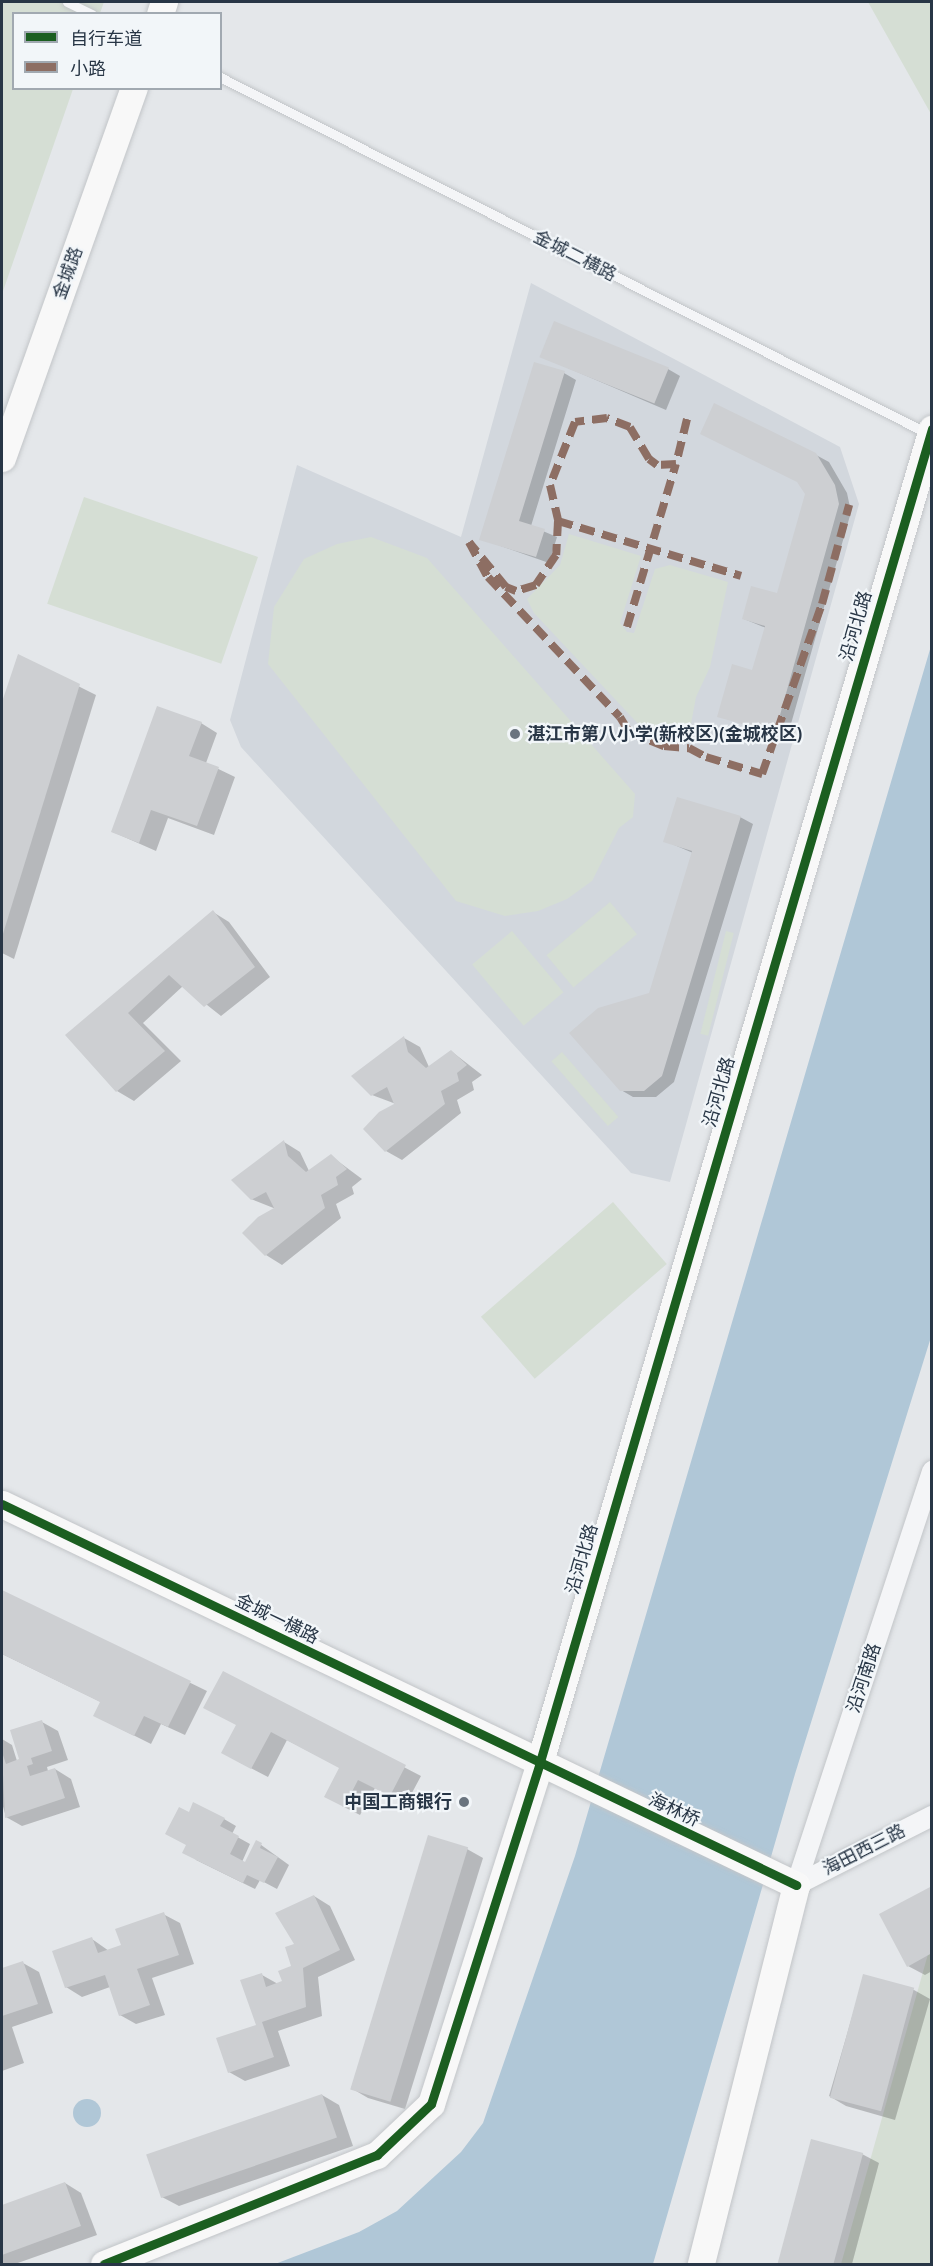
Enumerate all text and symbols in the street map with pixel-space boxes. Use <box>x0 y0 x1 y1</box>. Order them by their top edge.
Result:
legend <box>12 12 222 90</box>
text: 自行车道 <box>70 28 142 50</box>
text: 小路 <box>70 58 106 80</box>
street label: 金城二横路 <box>530 226 620 286</box>
street label: 金城路 <box>49 244 87 302</box>
street label: 沿河北路 <box>836 588 876 664</box>
place label: 湛江市第八小学(新校区)(金城校区) <box>527 723 803 745</box>
marker: 湛江市第八小学(新校区)(金城校区) <box>508 727 522 741</box>
street label: 沿河北路 <box>699 1054 739 1130</box>
street label: 沿河北路 <box>562 1521 602 1597</box>
street label: 金城一横路 <box>232 1590 322 1648</box>
street label: 沿河南路 <box>843 1640 885 1716</box>
street label: 海林桥 <box>645 1789 703 1831</box>
place label: 中国工商银行 <box>344 1791 452 1813</box>
marker: 中国工商银行 <box>457 1795 471 1809</box>
street label: 海田西三路 <box>819 1820 909 1880</box>

